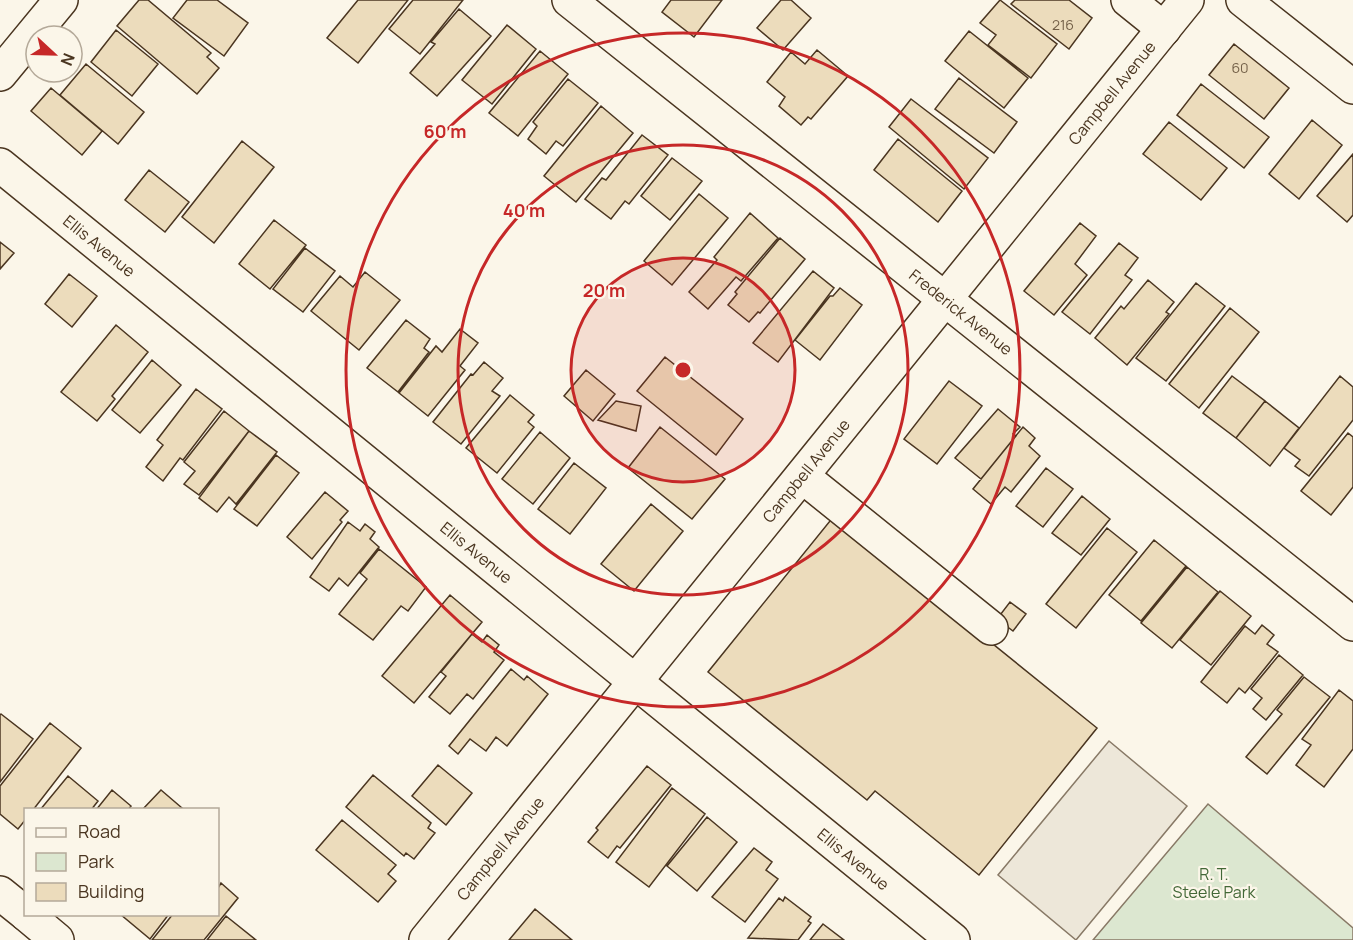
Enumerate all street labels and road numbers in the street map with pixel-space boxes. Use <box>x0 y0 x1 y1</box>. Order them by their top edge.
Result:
street label: Campbell Avenue <box>1063 36 1161 149</box>
street label: Ellis Avenue <box>59 210 140 282</box>
street label: Frederick Avenue <box>905 264 1017 360</box>
street label: Campbell Avenue <box>757 414 855 527</box>
street label: Ellis Avenue <box>436 516 517 588</box>
street label: Campbell Avenue <box>451 792 549 905</box>
street label: Ellis Avenue <box>813 823 894 895</box>

